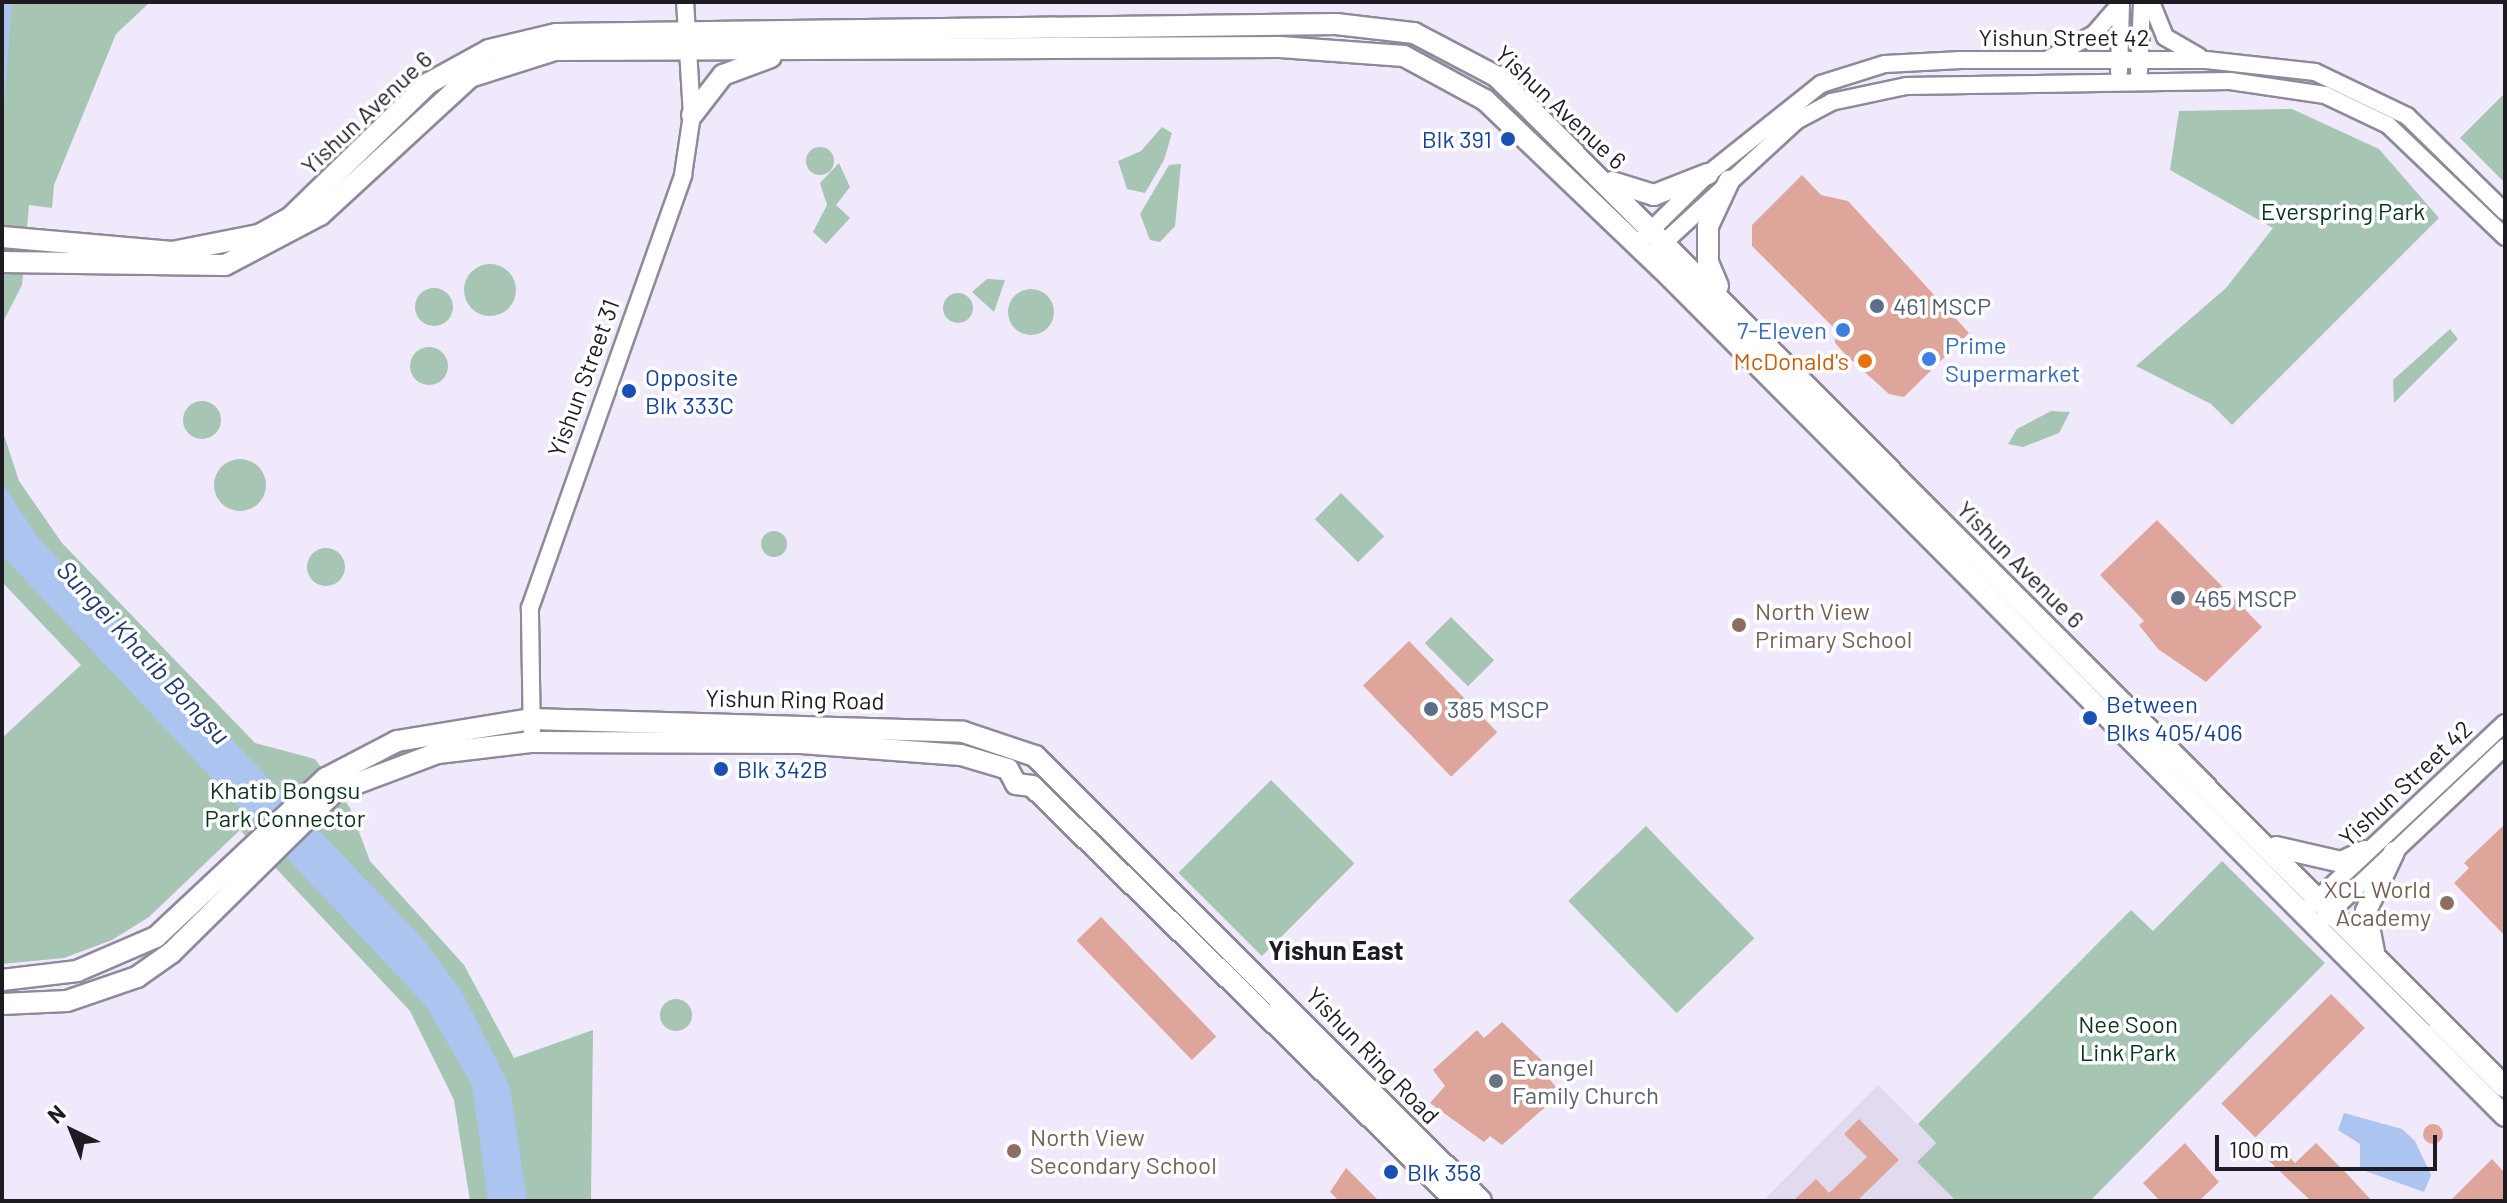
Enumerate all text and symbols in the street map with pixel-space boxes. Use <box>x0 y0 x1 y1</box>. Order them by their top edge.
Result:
street label: Yishun Street 42 <box>1978 23 2150 51</box>
street label: Yishun Avenue 6 <box>1490 39 1632 175</box>
street label: Yishun Avenue 6 <box>295 44 437 180</box>
place label: Blk 391 <box>1422 125 1492 153</box>
marker: Blk 391 <box>1499 130 1517 148</box>
park label: Everspring Park <box>2261 197 2425 225</box>
place label: 461 MSCP <box>1893 292 1991 320</box>
street label: Yishun Street 31 <box>541 295 625 461</box>
marker: 461 MSCP <box>1868 297 1886 315</box>
place label: 7-Eleven <box>1737 316 1827 344</box>
marker: 7-Eleven <box>1834 321 1852 339</box>
place label: Prime Supermarket <box>1945 331 2080 387</box>
place label: McDonald's <box>1734 347 1849 375</box>
marker: Prime Supermarket <box>1920 350 1938 368</box>
marker: McDonald's <box>1856 352 1874 370</box>
place label: Opposite Blk 333C <box>645 363 738 419</box>
marker: Opposite Blk 333C <box>620 382 638 400</box>
street label: Yishun Avenue 6 <box>1951 494 2091 634</box>
water label: Sungei Khatib Bongsu <box>51 554 237 750</box>
place label: 465 MSCP <box>2194 584 2297 612</box>
marker: 465 MSCP <box>2169 589 2187 607</box>
place label: North View Primary School <box>1755 597 1912 653</box>
marker: North View Primary School <box>1730 616 1748 634</box>
street label: Yishun Ring Road <box>705 683 885 715</box>
place label: Between Blks 405/406 <box>2106 690 2243 746</box>
place label: 385 MSCP <box>1447 695 1549 723</box>
marker: 385 MSCP <box>1422 700 1440 718</box>
marker: Between Blks 405/406 <box>2081 709 2099 727</box>
street label: Yishun Street 42 <box>2333 714 2477 852</box>
place label: Blk 342B <box>737 755 828 783</box>
marker: Blk 342B <box>712 760 730 778</box>
park label: Khatib Bongsu Park Connector <box>205 776 365 832</box>
place label: XCL World Academy <box>2324 875 2431 931</box>
marker: XCL World Academy <box>2438 894 2456 912</box>
district label: Yishun East <box>1268 934 1404 966</box>
street label: Yishun Ring Road <box>1300 981 1446 1129</box>
park label: Nee Soon Link Park <box>2078 1010 2178 1066</box>
place label: Evangel Family Church <box>1512 1053 1659 1109</box>
marker: Evangel Family Church <box>1487 1072 1505 1090</box>
north arrow <box>32 1091 112 1171</box>
text: N <box>41 1099 70 1128</box>
scale bar <box>2219 1119 2441 1169</box>
place label: North View Secondary School <box>1030 1123 1217 1179</box>
text: 100 m <box>2229 1134 2289 1163</box>
marker: North View Secondary School <box>1005 1142 1023 1160</box>
place label: Blk 358 <box>1407 1158 1482 1186</box>
marker: Blk 358 <box>1382 1163 1400 1181</box>

